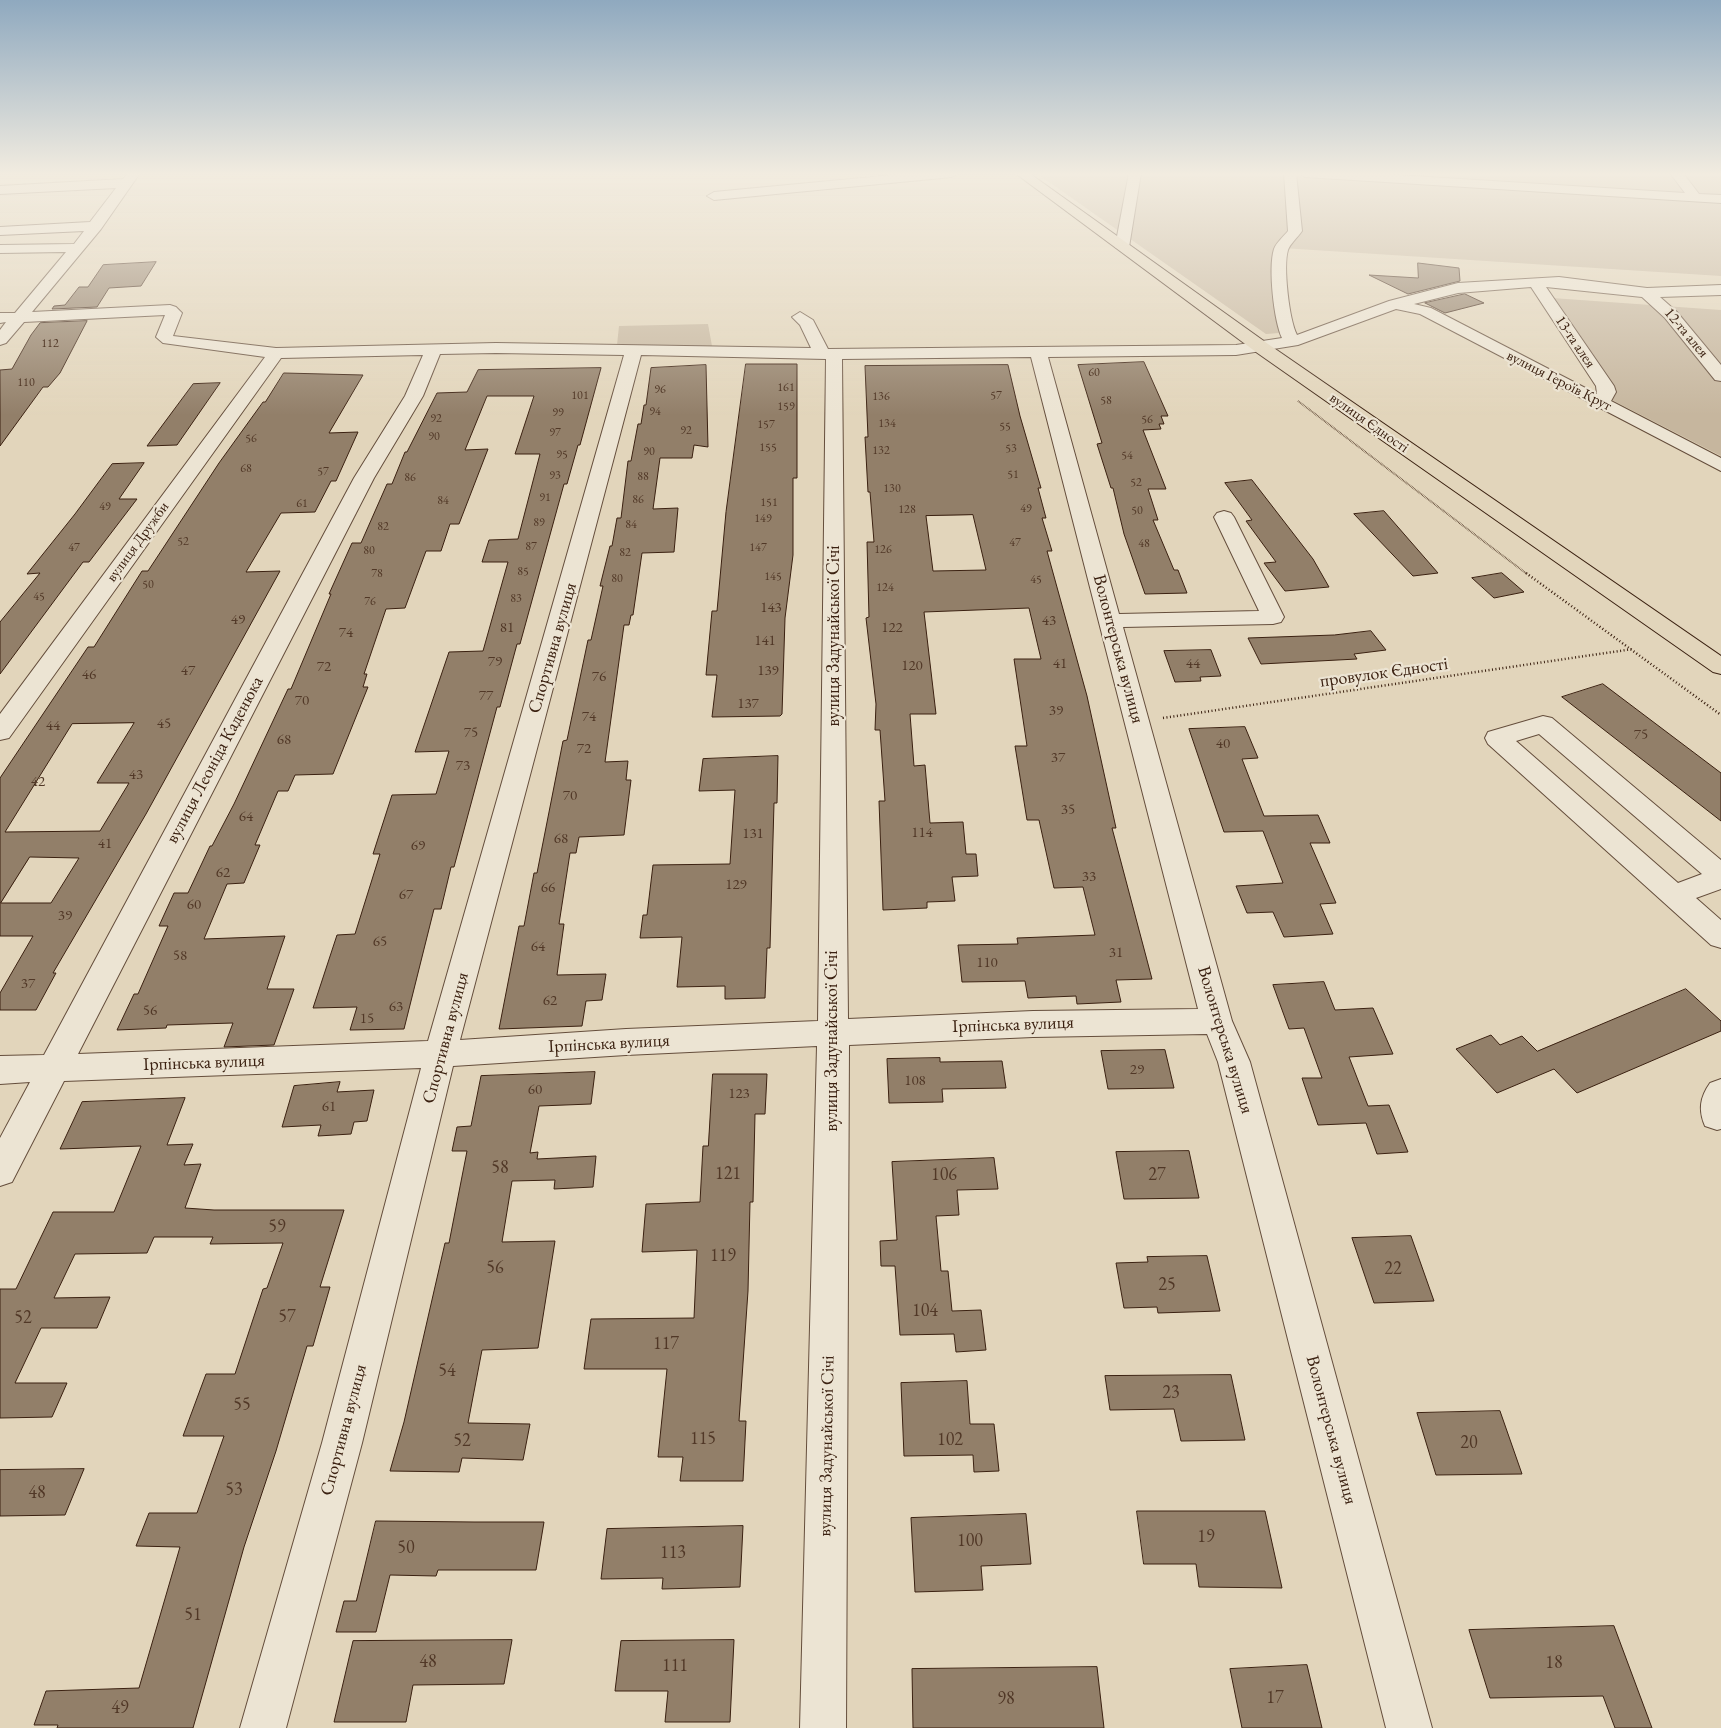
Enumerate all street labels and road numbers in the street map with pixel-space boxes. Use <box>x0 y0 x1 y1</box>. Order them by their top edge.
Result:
street label: 12-та алея <box>1660 304 1712 362</box>
street label: 13-та алея <box>1551 312 1599 372</box>
street label: вулиця Героїв Крут <box>1503 347 1615 415</box>
street label: вулиця Єдності <box>1326 389 1412 457</box>
street label: вулиця Дружби <box>103 498 173 586</box>
street label: вулиця Задунайської Січі <box>823 545 845 727</box>
street label: Волонтерська вулиця <box>1088 572 1148 726</box>
street label: Спортивна вулиця <box>524 580 582 716</box>
street label: провулок Єдності <box>1319 653 1449 693</box>
street label: вулиця Леоніда Каденюка <box>162 673 268 847</box>
street label: вулиця Задунайської Січі <box>821 950 843 1132</box>
street label: Волонтерська вулиця <box>1192 964 1258 1116</box>
street label: Спортивна вулиця <box>418 970 474 1106</box>
street label: Ірпінська вулиця <box>952 1012 1074 1038</box>
street label: Ірпінська вулиця <box>548 1030 670 1058</box>
street label: Ірпінська вулиця <box>143 1050 265 1076</box>
street label: Волонтерська вулиця <box>1301 1353 1361 1507</box>
street label: вулиця Задунайської Січі <box>815 1355 839 1537</box>
street label: Спортивна вулиця <box>316 1362 372 1498</box>

